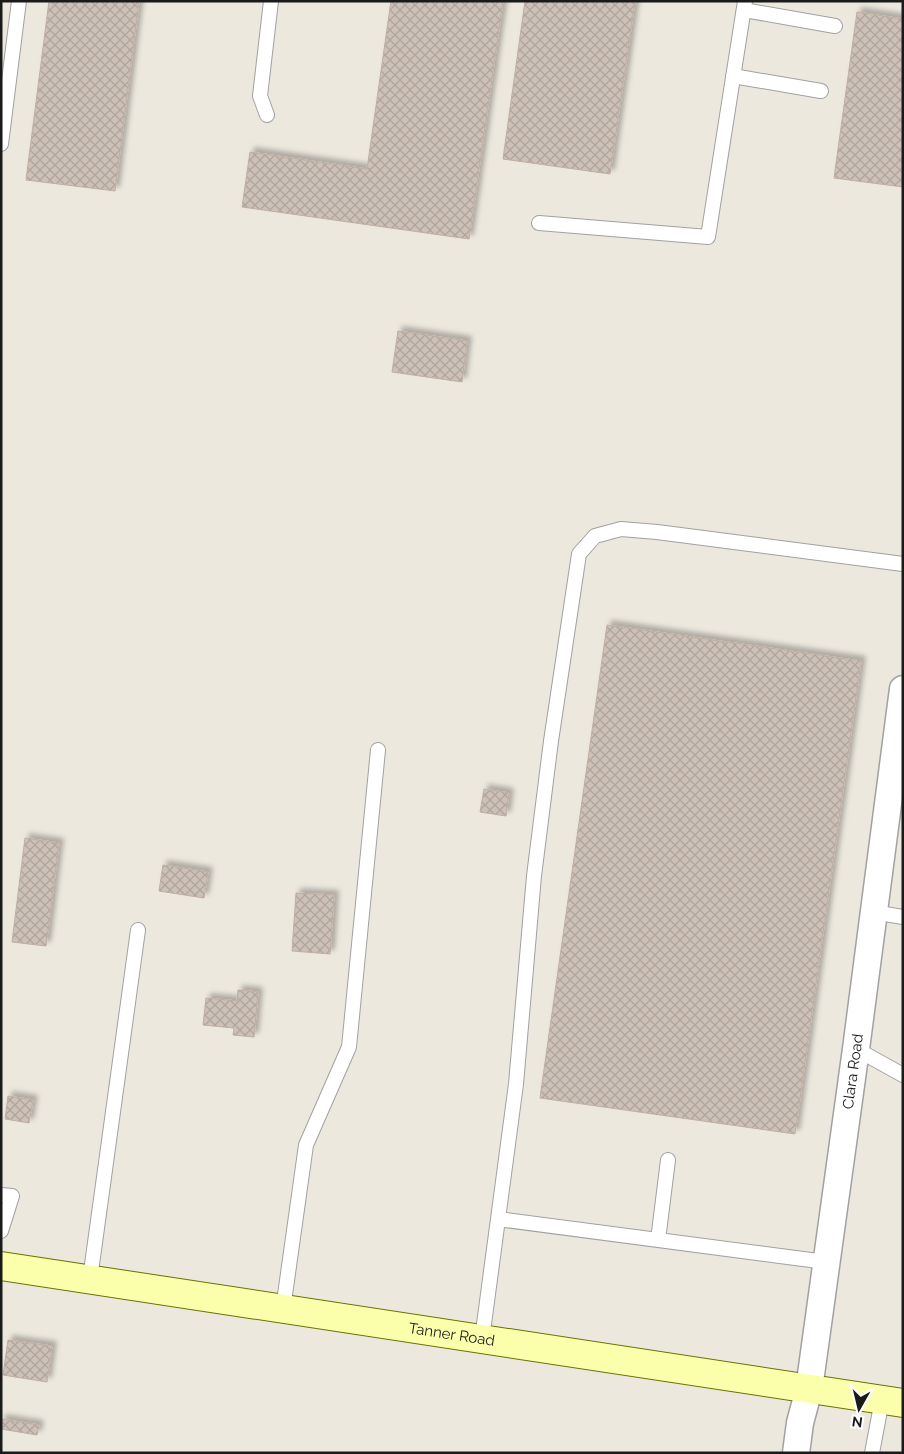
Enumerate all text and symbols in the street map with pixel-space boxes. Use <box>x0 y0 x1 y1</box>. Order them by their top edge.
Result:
street label: Clara Road <box>839 1033 867 1110</box>
street label: Tanner Road <box>408 1319 496 1350</box>
north arrow <box>834 1384 884 1434</box>
text: N <box>851 1413 864 1431</box>

